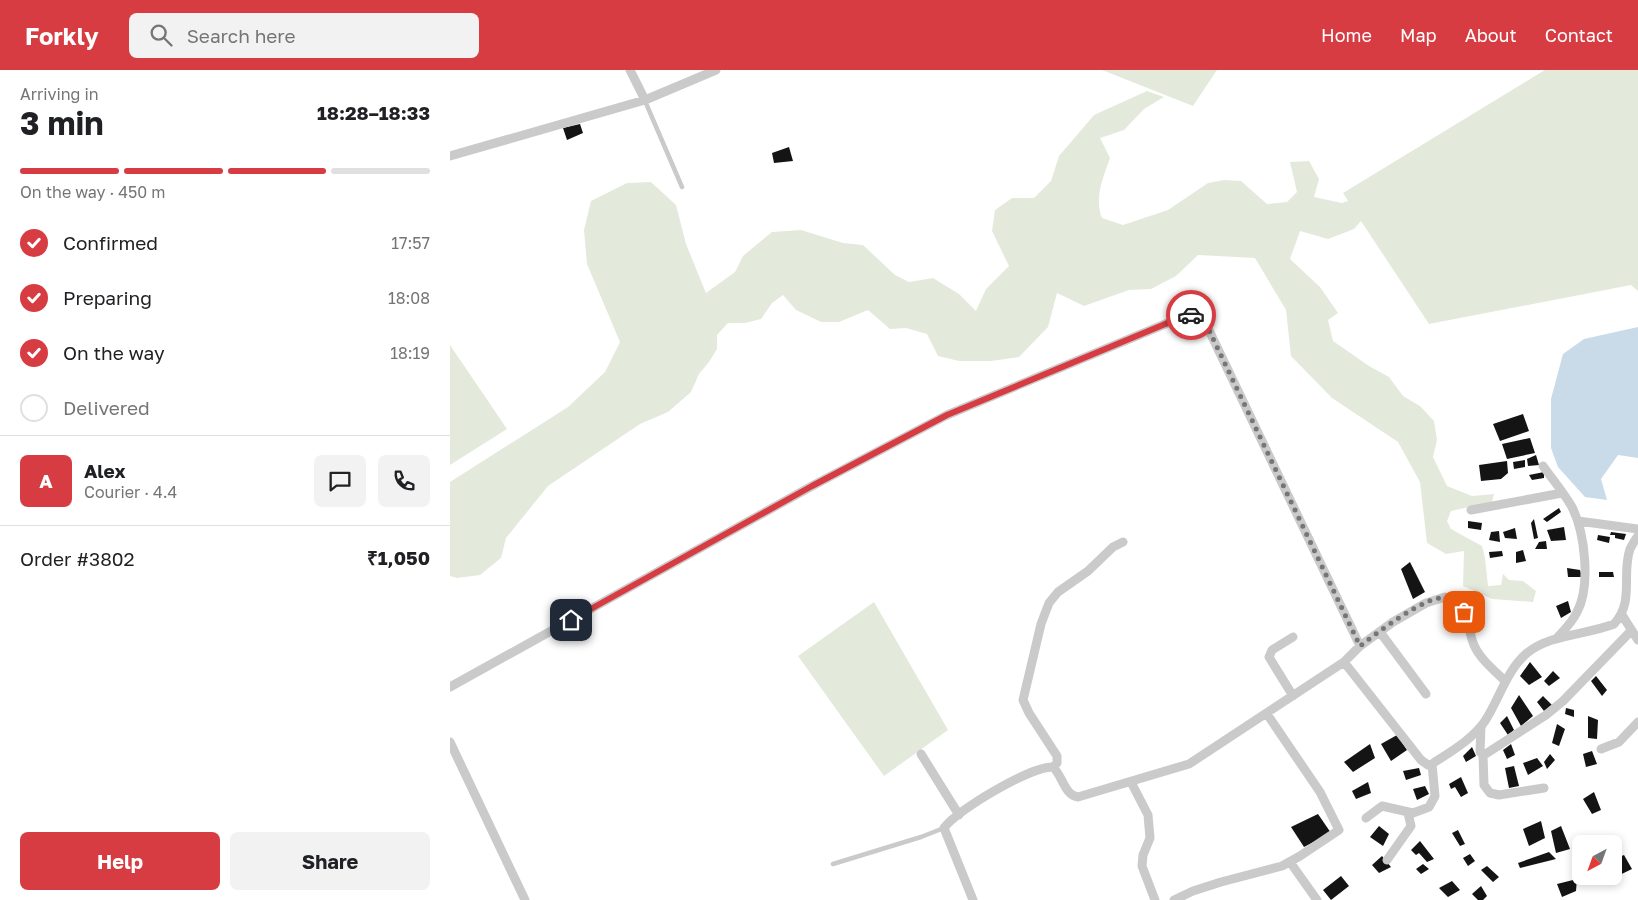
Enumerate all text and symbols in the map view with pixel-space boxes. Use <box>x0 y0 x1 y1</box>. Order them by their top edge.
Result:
search box <box>129 13 479 58</box>
text: Forkly <box>25 21 99 50</box>
icon: search <box>147 21 175 49</box>
text: Search here <box>187 24 296 47</box>
text: Home <box>1321 24 1372 46</box>
text: Map <box>1400 24 1437 46</box>
text: About <box>1465 24 1517 46</box>
text: Contact <box>1545 24 1613 46</box>
text: Arriving in <box>20 84 99 104</box>
text: 18:28–18:33 <box>317 101 430 124</box>
text: 3 min <box>20 104 104 142</box>
text: On the way · 450 m <box>20 182 165 202</box>
icon: check <box>20 229 48 257</box>
text: Confirmed <box>63 231 158 254</box>
text: 17:57 <box>391 233 430 253</box>
icon: check <box>20 284 48 312</box>
text: Preparing <box>63 286 152 309</box>
text: 18:08 <box>388 288 430 308</box>
courier <box>1166 290 1216 340</box>
icon: car <box>1177 301 1205 329</box>
icon: check <box>20 339 48 367</box>
text: On the way <box>63 341 165 364</box>
text: 18:19 <box>390 343 430 363</box>
text: Delivered <box>63 396 150 419</box>
button: chat <box>314 455 366 507</box>
button: phone <box>378 455 430 507</box>
text: Alex <box>84 459 125 482</box>
text: A <box>39 469 53 492</box>
text: Courier · 4.4 <box>84 482 177 502</box>
text: ₹1,050 <box>367 546 430 569</box>
text: Order #3802 <box>20 547 135 570</box>
pin <box>1443 591 1485 633</box>
icon: bag <box>1450 598 1478 626</box>
pin <box>550 599 592 641</box>
icon: home <box>557 606 585 634</box>
button: Help <box>20 832 220 890</box>
button: Share <box>230 832 430 890</box>
north arrow <box>1572 835 1622 885</box>
map controls <box>1572 835 1622 885</box>

